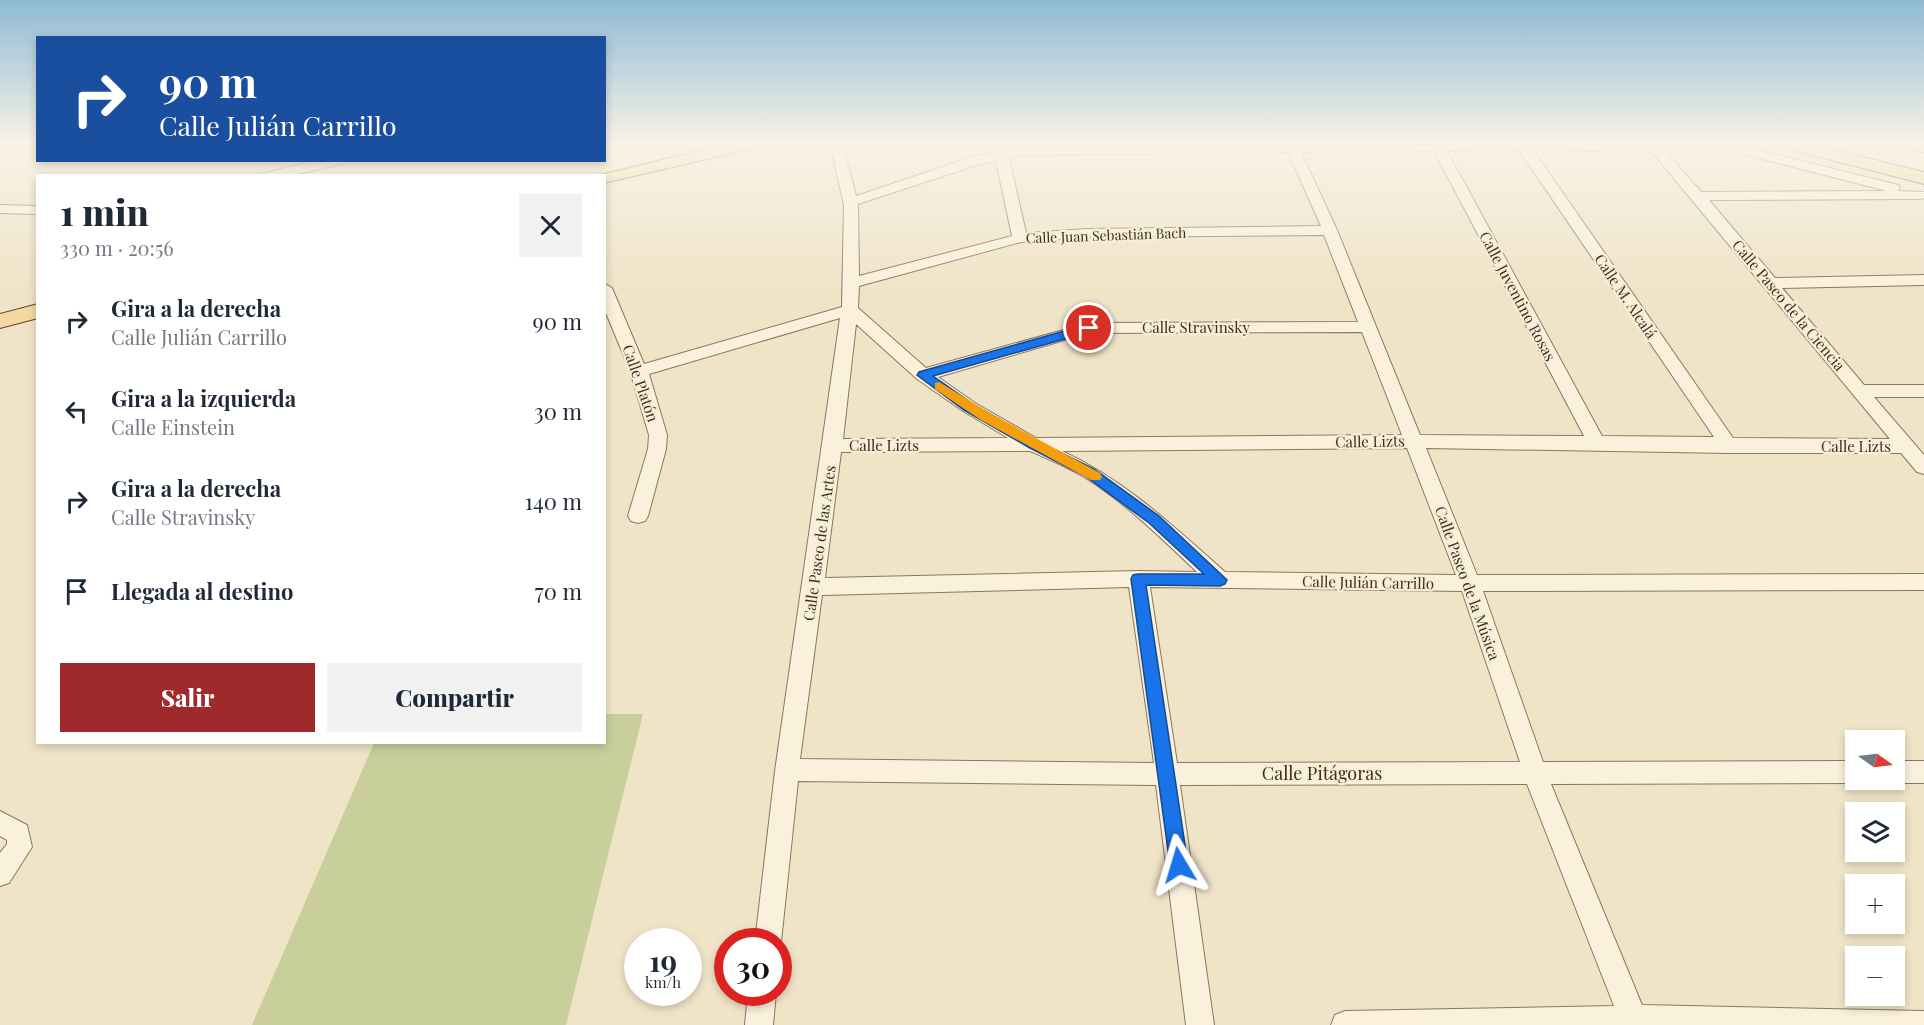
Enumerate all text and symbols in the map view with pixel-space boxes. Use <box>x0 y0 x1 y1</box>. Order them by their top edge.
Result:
text: 90 m <box>159 53 257 109</box>
icon: right <box>60 60 138 138</box>
text: Calle Julián Carrillo <box>159 107 397 143</box>
text: 1 min <box>60 187 149 235</box>
button: close <box>519 194 582 257</box>
street label: Calle Juan Sebastián Bach <box>1025 223 1187 247</box>
street label: Calle Juventino Rosas <box>1475 228 1561 364</box>
text: 330 m · 20:56 <box>60 234 174 261</box>
street label: Calle Paseo de la Ciencia <box>1728 235 1850 375</box>
street label: Calle M. Alcalá <box>1590 250 1662 343</box>
text: Gira a la derecha <box>111 293 281 323</box>
pin <box>1063 302 1114 353</box>
icon: right <box>60 305 93 338</box>
text: 90 m <box>533 306 582 336</box>
icon: arrive <box>1072 311 1105 344</box>
street label: Calle Stravinsky <box>1142 317 1251 337</box>
text: Calle Julián Carrillo <box>111 323 287 350</box>
street label: Calle Platón <box>618 342 664 424</box>
text: Gira a la izquierda <box>111 383 296 413</box>
icon: left <box>60 395 93 428</box>
text: 30 m <box>534 396 582 426</box>
text: Calle Einstein <box>111 413 235 440</box>
street label: Calle Lizts <box>1335 430 1405 452</box>
street label: Calle Lizts <box>849 435 919 455</box>
street label: Calle Lizts <box>1821 436 1891 456</box>
street label: Calle Paseo de las Artes <box>798 464 840 622</box>
text: Gira a la derecha <box>111 473 281 503</box>
icon: right <box>60 485 93 518</box>
text: 140 m <box>525 486 582 516</box>
text: Calle Stravinsky <box>111 503 255 530</box>
street label: Calle Paseo de la Música <box>1431 503 1505 663</box>
street label: Calle Julián Carrillo <box>1302 571 1434 593</box>
icon: arrive <box>60 575 93 608</box>
text: Llegada al destino <box>111 576 293 606</box>
text: 70 m <box>535 576 582 606</box>
button: Salir <box>60 663 315 732</box>
button: Compartir <box>327 663 582 732</box>
north arrow <box>1845 730 1905 790</box>
map controls <box>1845 730 1905 1006</box>
street label: Calle Pitágoras <box>1262 761 1382 785</box>
button: layers <box>1845 802 1905 862</box>
position arrow <box>1147 833 1211 897</box>
button: + <box>1845 874 1905 934</box>
speed limit sign: 30 <box>714 928 792 1006</box>
text: 19 <box>649 940 677 980</box>
button: − <box>1845 946 1905 1006</box>
text: km/h <box>645 972 681 992</box>

